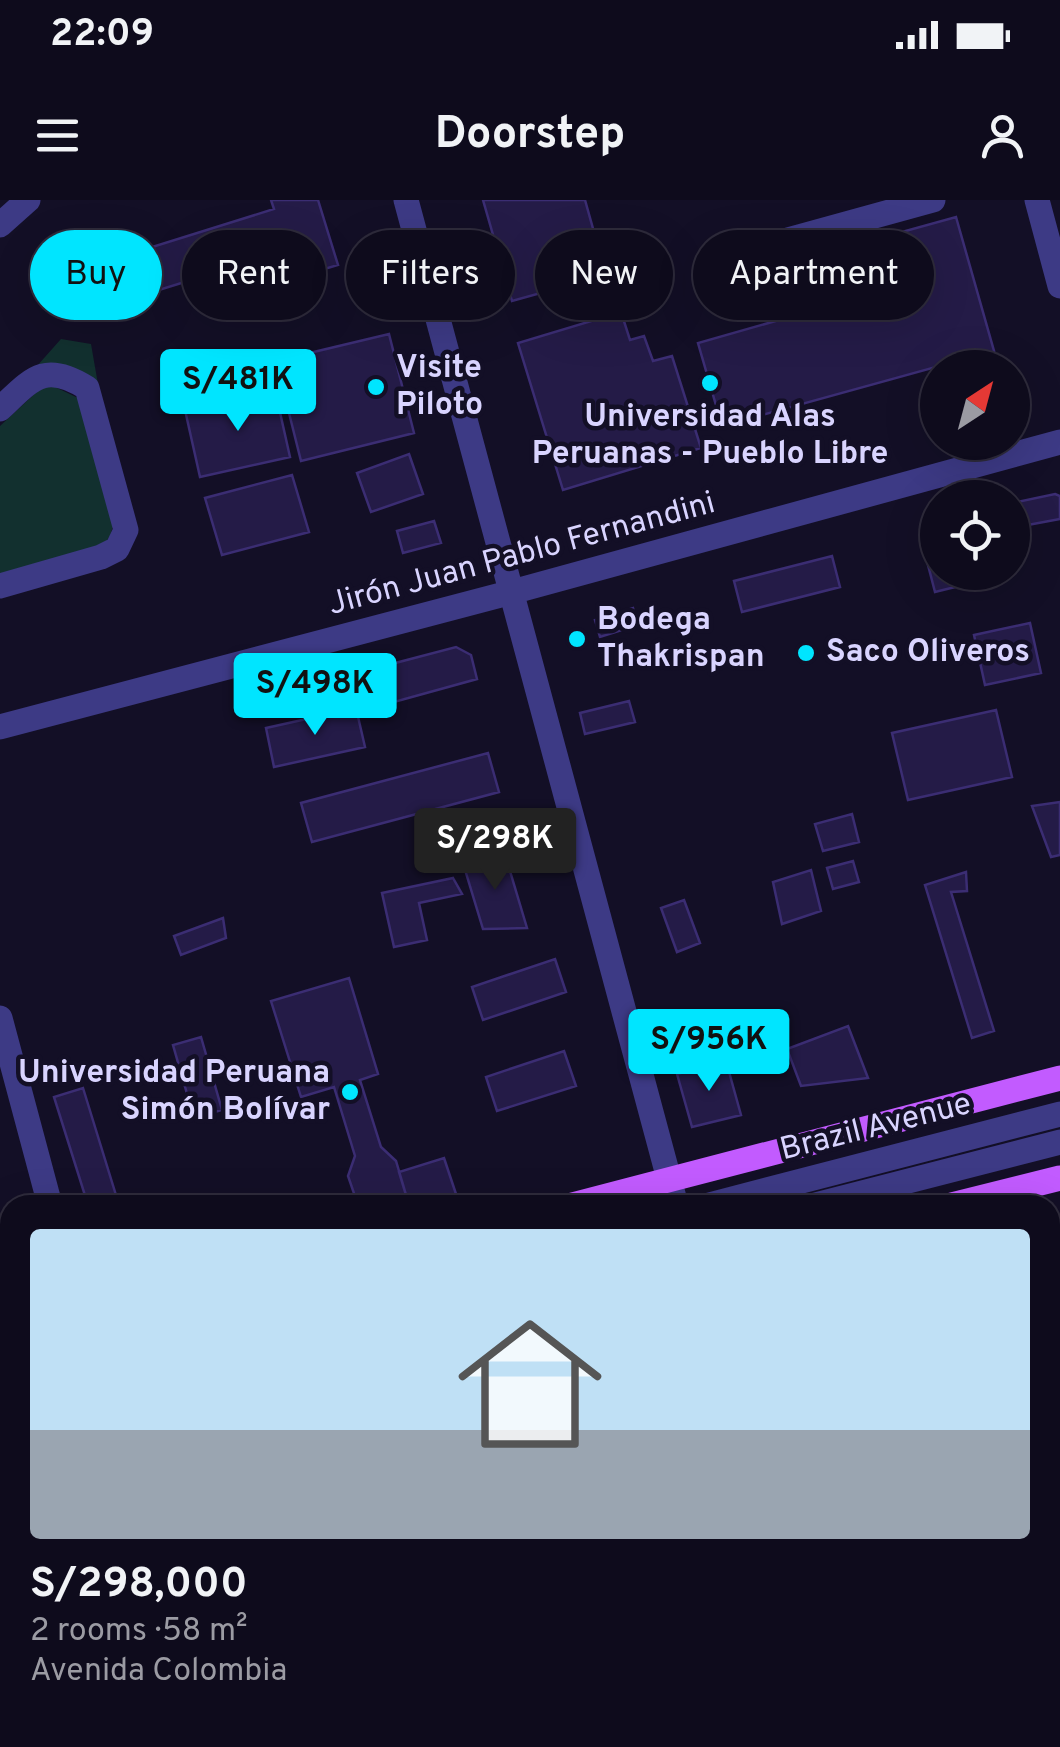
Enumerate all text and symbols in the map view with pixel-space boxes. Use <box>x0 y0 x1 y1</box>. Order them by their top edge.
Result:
text: 22:09 <box>50 11 154 60</box>
text: Doorstep <box>435 107 625 164</box>
icon: menu <box>30 108 85 163</box>
icon: person <box>975 108 1030 163</box>
chip: Buy <box>30 230 162 320</box>
chip: Rent <box>182 230 326 320</box>
chip: Filters <box>346 230 515 320</box>
chip: New <box>535 230 673 320</box>
chip: Apartment <box>693 230 934 320</box>
pin: S/481K <box>157 349 319 434</box>
place label: Visite Piloto <box>396 349 483 426</box>
north arrow <box>920 350 1030 460</box>
map controls <box>920 350 1030 590</box>
text: S/481K <box>182 361 294 401</box>
marker: Universidad Alas Peruanas - Pueblo Libre <box>699 372 721 394</box>
marker: Visite Piloto <box>365 376 387 398</box>
place label: Universidad Alas Peruanas - Pueblo Libre <box>532 398 888 475</box>
button: locate <box>920 480 1030 590</box>
street label: Jirón Juan Pablo Fernandini <box>324 484 720 626</box>
place label: Bodega Thakrispan <box>597 601 765 678</box>
marker: Bodega Thakrispan <box>566 628 588 650</box>
place label: Saco Oliveros <box>826 633 1030 673</box>
marker: Saco Oliveros <box>795 642 817 664</box>
pin: S/498K <box>234 653 396 738</box>
text: S/498K <box>256 665 374 705</box>
pin: S/298K <box>414 808 576 893</box>
text: S/298K <box>436 820 554 860</box>
pin: S/956K <box>628 1009 790 1094</box>
text: S/956K <box>650 1021 768 1061</box>
place label: Universidad Peruana Simón Bolívar <box>18 1054 330 1131</box>
marker: Universidad Peruana Simón Bolívar <box>339 1081 361 1103</box>
street label: Brazil Avenue <box>776 1085 976 1171</box>
icon: home <box>440 1294 620 1474</box>
text: S/298,000 <box>30 1559 248 1612</box>
text: 2 rooms · 58 m² <box>30 1612 248 1652</box>
text: Avenida Colombia <box>30 1652 287 1692</box>

